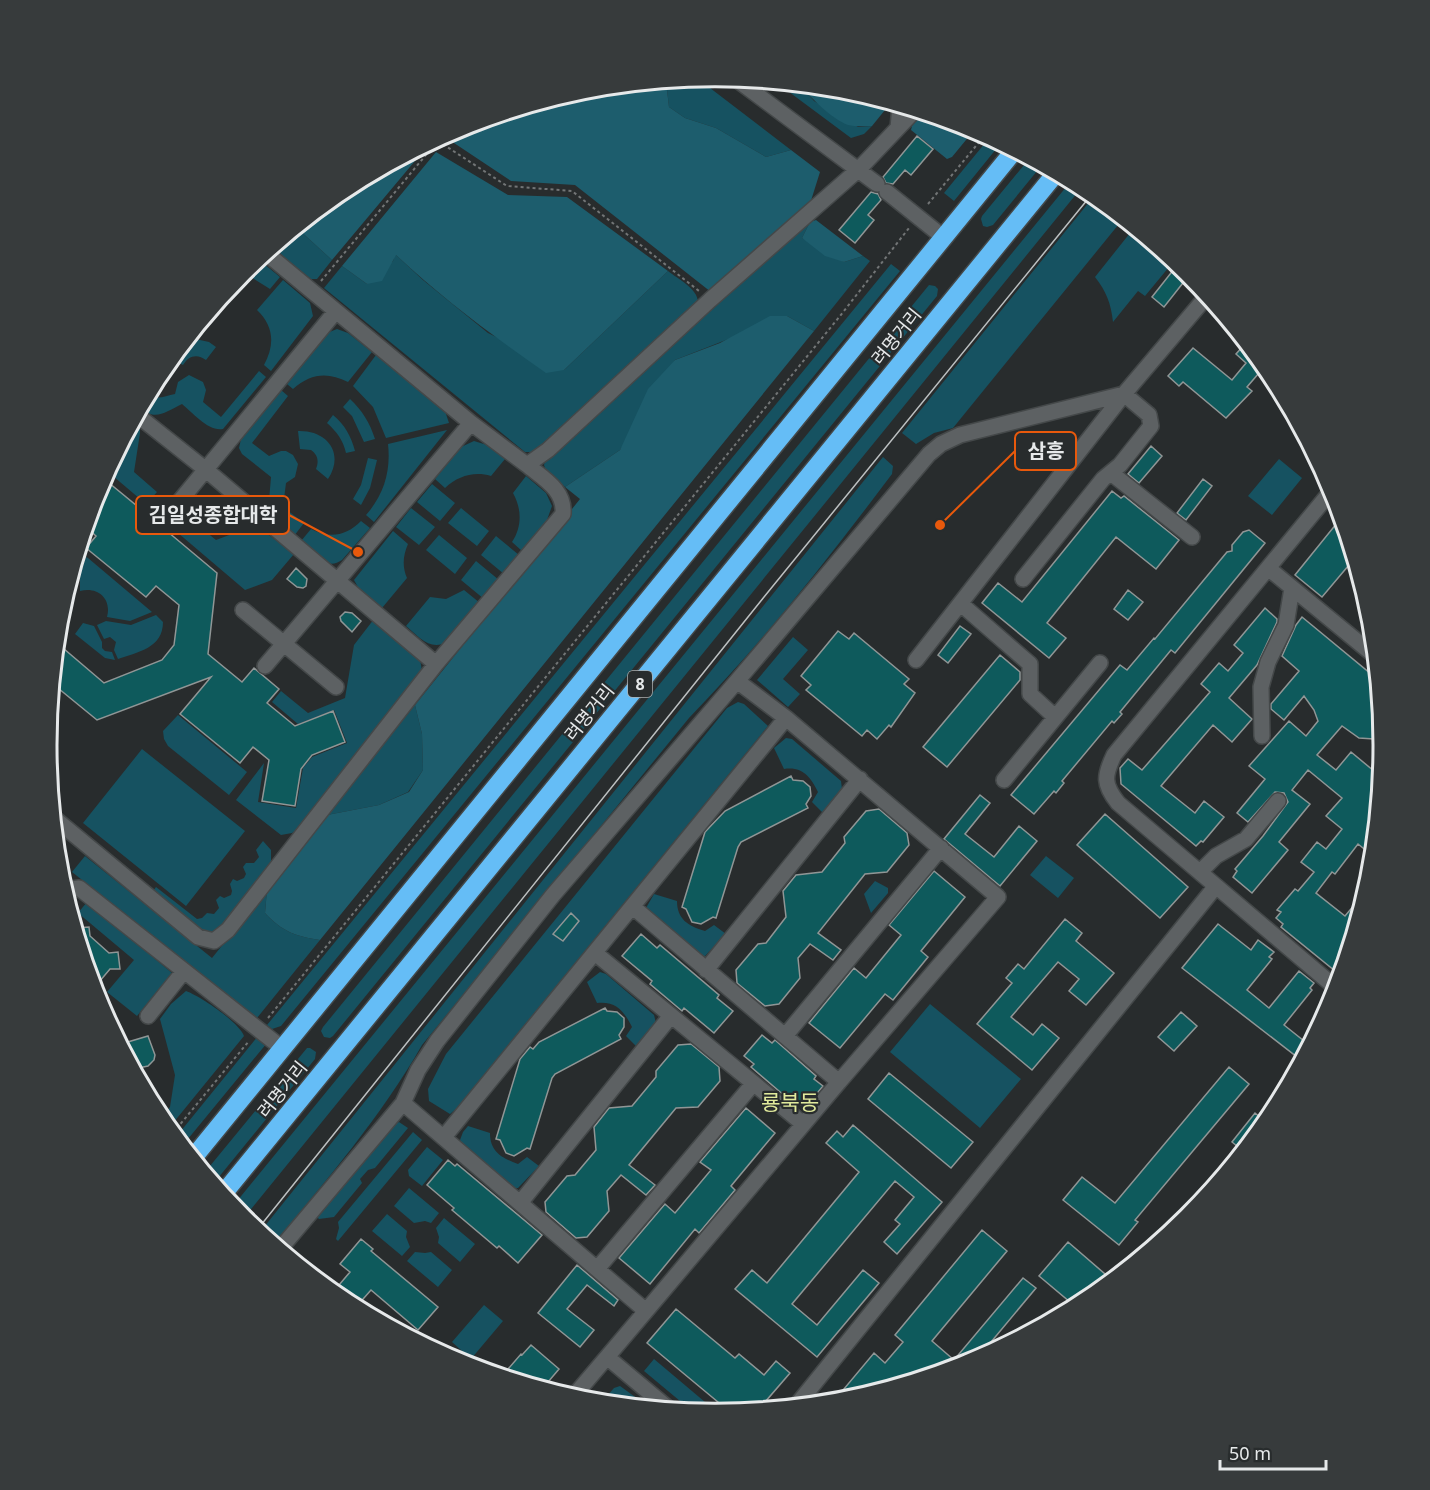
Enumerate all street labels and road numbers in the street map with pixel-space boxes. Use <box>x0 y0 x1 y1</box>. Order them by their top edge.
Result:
street label: 려명거리 <box>866 303 926 369</box>
road number: 8 <box>628 671 652 697</box>
street label: 려명거리 <box>559 679 619 745</box>
street label: 려명거리 <box>252 1056 312 1122</box>

